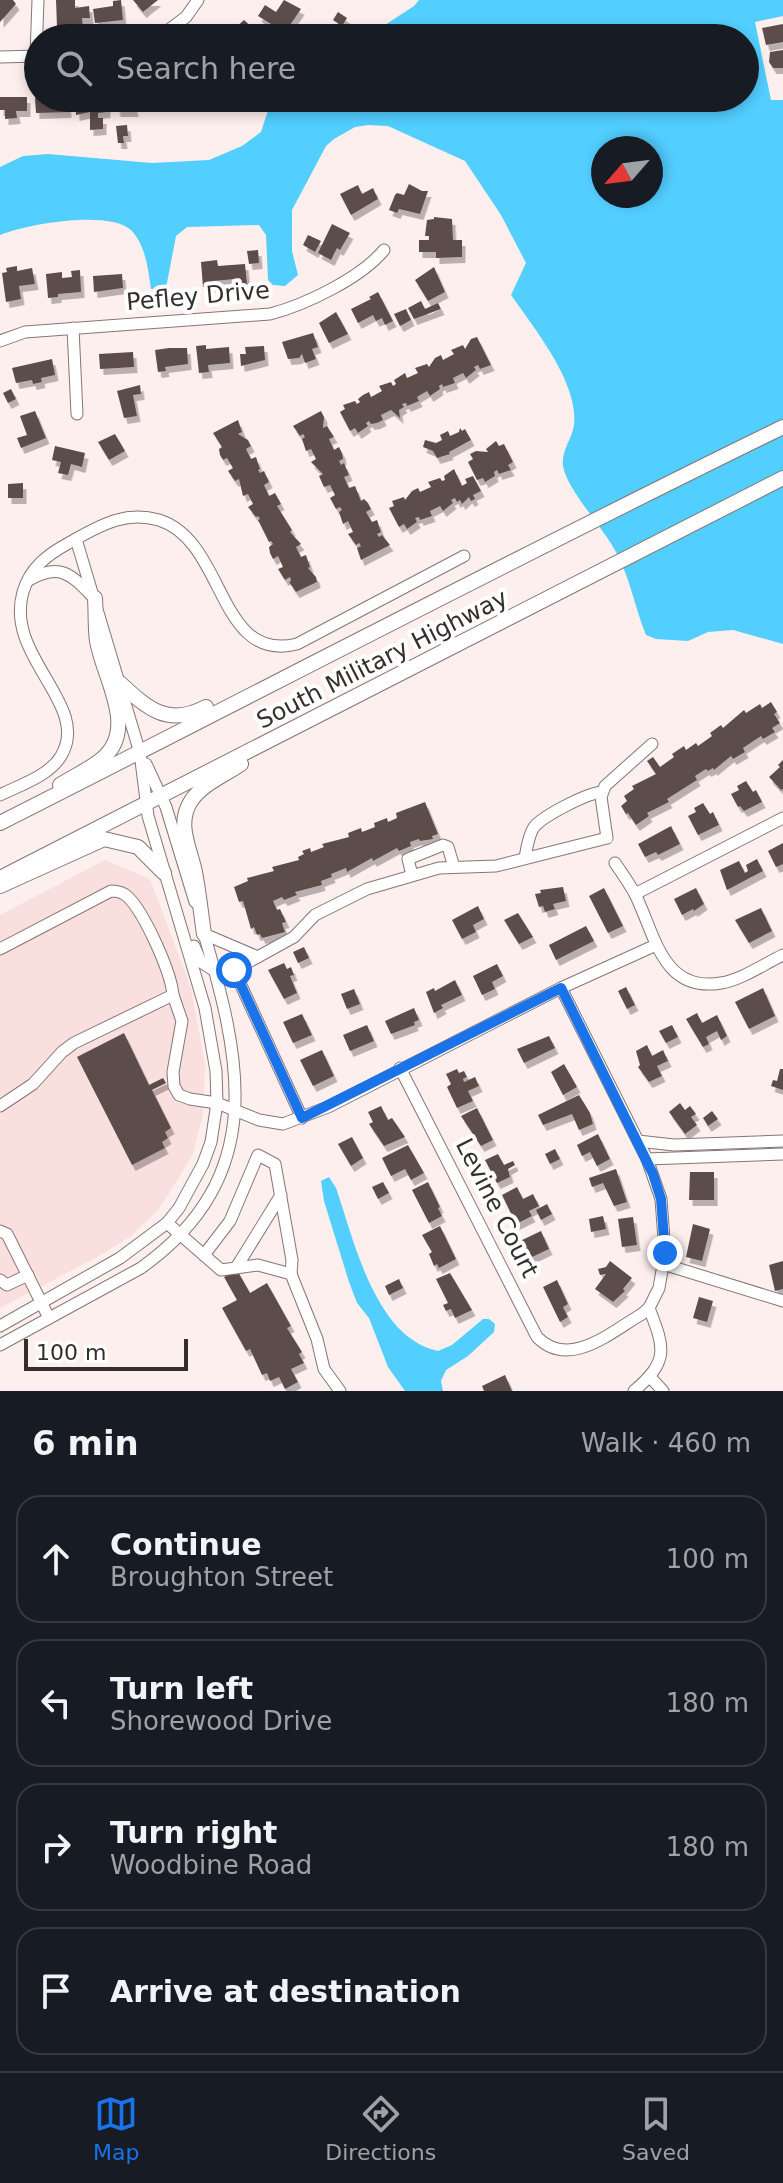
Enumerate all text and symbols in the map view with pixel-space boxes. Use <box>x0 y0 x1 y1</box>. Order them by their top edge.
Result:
search box <box>24 24 759 112</box>
icon: search <box>52 46 96 90</box>
text: Search here <box>116 51 296 86</box>
north arrow <box>591 136 663 208</box>
street label: Pefley Drive <box>125 276 271 316</box>
street label: South Military Highway <box>252 584 512 734</box>
route start <box>216 952 252 988</box>
street label: Levine Court <box>450 1134 544 1282</box>
route end <box>647 1235 683 1271</box>
scale bar <box>24 1335 188 1371</box>
text: 100 m <box>36 1340 106 1365</box>
text: 6 min <box>32 1423 139 1463</box>
text: Walk · 460 m <box>581 1428 751 1458</box>
text: Continue <box>110 1527 262 1562</box>
icon: ahead <box>34 1537 78 1581</box>
text: 100 m <box>666 1544 749 1574</box>
text: Broughton Street <box>110 1562 333 1592</box>
text: Turn left <box>110 1671 253 1706</box>
icon: left <box>34 1681 78 1725</box>
text: 180 m <box>666 1688 749 1718</box>
text: Shorewood Drive <box>110 1706 332 1736</box>
text: Turn right <box>110 1815 277 1850</box>
icon: right <box>34 1825 78 1869</box>
text: 180 m <box>666 1832 749 1862</box>
text: Woodbine Road <box>110 1850 312 1880</box>
icon: arrive <box>34 1969 78 2013</box>
text: Arrive at destination <box>110 1974 461 2009</box>
tab: Map <box>93 2092 139 2165</box>
tab: Directions <box>325 2092 436 2165</box>
tab: Saved <box>622 2092 690 2165</box>

